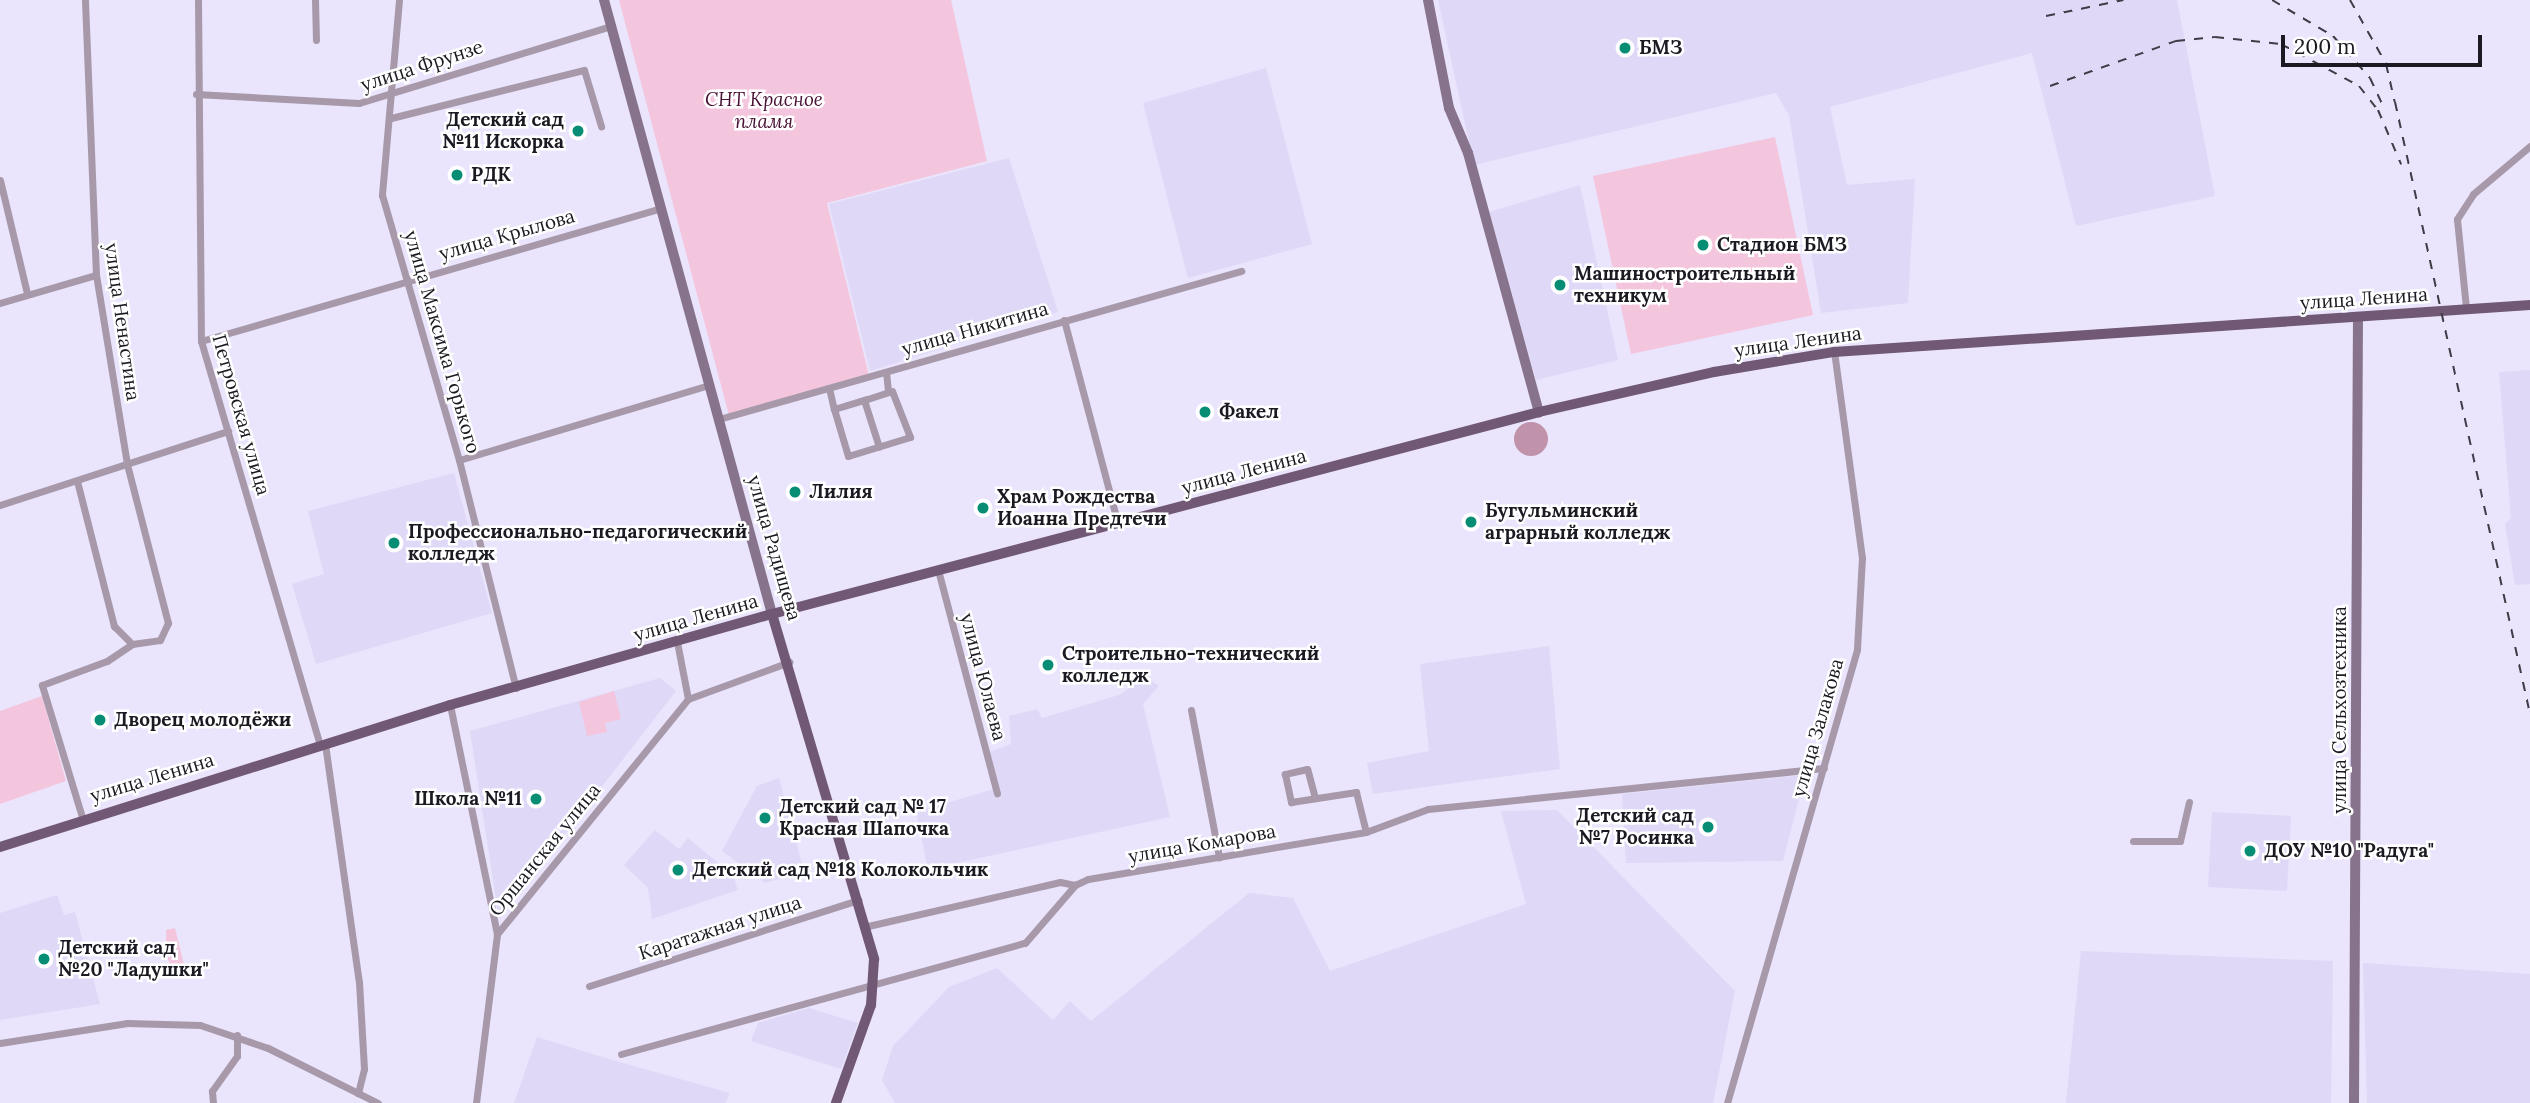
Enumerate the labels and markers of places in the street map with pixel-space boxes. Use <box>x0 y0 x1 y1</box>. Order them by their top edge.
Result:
place label: БМЗ <box>1639 37 1682 59</box>
marker: БМЗ <box>1617 40 1633 56</box>
place label: Детский сад №11 Искорка <box>442 109 564 153</box>
marker: Детский сад №11 Искорка <box>570 123 586 139</box>
place label: РДК <box>471 164 511 186</box>
marker: РДК <box>449 167 465 183</box>
place label: Стадион БМЗ <box>1717 234 1847 256</box>
marker: Стадион БМЗ <box>1695 237 1711 253</box>
place label: Машиностроительный техникум <box>1574 263 1795 307</box>
marker: Машиностроительный техникум <box>1552 277 1568 293</box>
place label: Факел <box>1219 401 1279 423</box>
marker: Факел <box>1197 404 1213 420</box>
place label: Лилия <box>809 481 873 503</box>
marker: Лилия <box>787 484 803 500</box>
place label: Храм Рождества Иоанна Предтечи <box>997 486 1166 530</box>
marker: Храм Рождества Иоанна Предтечи <box>975 500 991 516</box>
place label: Бугульминский аграрный колледж <box>1485 500 1670 544</box>
marker: Бугульминский аграрный колледж <box>1463 514 1479 530</box>
place label: Профессионально-педагогический колледж <box>408 521 747 565</box>
marker: Профессионально-педагогический колледж <box>386 535 402 551</box>
place label: Строительно-технический колледж <box>1062 643 1319 687</box>
marker: Строительно-технический колледж <box>1040 657 1056 673</box>
place label: Дворец молодёжи <box>114 709 291 731</box>
marker: Дворец молодёжи <box>92 712 108 728</box>
place label: Школа №11 <box>414 788 522 810</box>
marker: Школа №11 <box>528 791 544 807</box>
place label: Детский сад № 17 Красная Шапочка <box>779 796 949 840</box>
place label: Детский сад №7 Росинка <box>1576 805 1694 849</box>
marker: Детский сад № 17 Красная Шапочка <box>757 810 773 826</box>
marker: Детский сад №7 Росинка <box>1700 819 1716 835</box>
place label: ДОУ №10 "Радуга" <box>2264 840 2434 862</box>
marker: ДОУ №10 "Радуга" <box>2242 843 2258 859</box>
place label: Детский сад №18 Колокольчик <box>692 859 988 881</box>
marker: Детский сад №18 Колокольчик <box>670 862 686 878</box>
place label: Детский сад №20 "Ладушки" <box>58 937 209 981</box>
marker: Детский сад №20 "Ладушки" <box>36 951 52 967</box>

